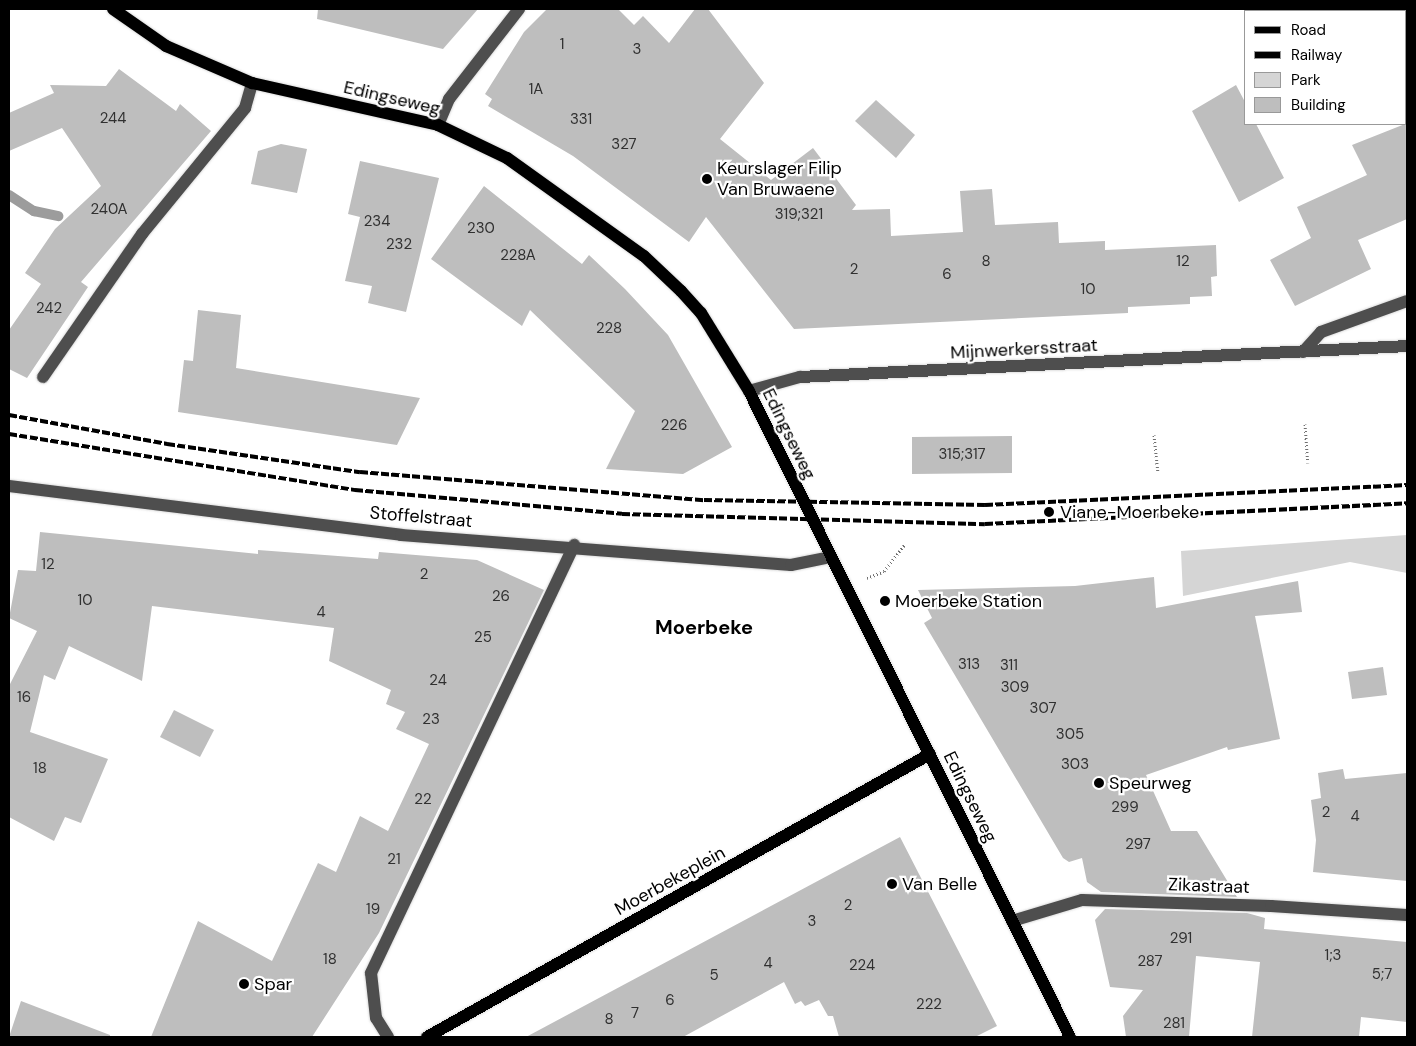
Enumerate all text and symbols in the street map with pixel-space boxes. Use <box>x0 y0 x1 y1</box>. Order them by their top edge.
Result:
legend <box>1244 10 1406 125</box>
text: Road <box>1291 20 1326 40</box>
house number: 1 <box>560 36 564 54</box>
house number: 3 <box>633 41 641 59</box>
text: Railway <box>1291 45 1342 65</box>
text: Park <box>1291 70 1321 90</box>
street label: Edingseweg <box>342 76 442 120</box>
house number: 1A <box>529 81 543 99</box>
text: Building <box>1291 95 1346 115</box>
house number: 244 <box>100 110 126 128</box>
house number: 331 <box>570 111 592 129</box>
house number: 327 <box>611 136 637 154</box>
place label: Keurslager Filip Van Bruwaene <box>717 158 842 200</box>
marker: Keurslager Filip Van Bruwaene <box>701 173 713 185</box>
house number: 240A <box>90 201 128 219</box>
house number: 319;321 <box>775 206 823 224</box>
house number: 234 <box>364 213 390 231</box>
house number: 230 <box>467 220 495 238</box>
house number: 232 <box>386 236 412 254</box>
house number: 228A <box>500 247 536 265</box>
house number: 8 <box>981 253 991 271</box>
house number: 12 <box>1176 253 1190 271</box>
house number: 2 <box>850 261 858 279</box>
house number: 6 <box>942 266 952 284</box>
house number: 10 <box>1081 281 1095 299</box>
house number: 242 <box>36 300 62 318</box>
house number: 228 <box>596 320 622 338</box>
street label: Mijnwerkersstraat <box>950 334 1098 364</box>
street label: Edingseweg <box>758 385 820 483</box>
house number: 226 <box>661 417 687 435</box>
house number: 315;317 <box>938 446 986 464</box>
place label: Viane-Moerbeke <box>1060 501 1199 523</box>
street label: Stoffelstraat <box>369 502 473 532</box>
marker: Viane-Moerbeke <box>1042 505 1056 519</box>
house number: 12 <box>41 556 55 574</box>
house number: 2 <box>420 566 428 584</box>
house number: 26 <box>492 588 510 606</box>
place label: Moerbeke Station <box>895 590 1042 612</box>
house number: 10 <box>78 592 92 610</box>
marker: Moerbeke Station <box>879 595 891 607</box>
house number: 4 <box>316 604 326 622</box>
district label: Moerbeke <box>655 615 753 639</box>
house number: 25 <box>474 629 492 647</box>
house number: 313 <box>958 656 980 674</box>
house number: 311 <box>1000 657 1018 675</box>
house number: 24 <box>429 672 447 690</box>
house number: 309 <box>1001 679 1029 697</box>
house number: 16 <box>17 689 31 707</box>
house number: 307 <box>1030 700 1056 718</box>
house number: 23 <box>422 711 440 729</box>
house number: 305 <box>1056 726 1084 744</box>
street label: Edingseweg <box>939 748 1001 846</box>
house number: 303 <box>1061 756 1089 774</box>
house number: 18 <box>33 760 47 778</box>
place label: Speurweg <box>1109 772 1192 794</box>
marker: Speurweg <box>1093 777 1105 789</box>
house number: 22 <box>414 791 432 809</box>
house number: 299 <box>1111 799 1139 817</box>
house number: 2 <box>1322 804 1330 822</box>
house number: 4 <box>1350 808 1360 826</box>
house number: 297 <box>1125 836 1151 854</box>
street label: Moerbekeplein <box>611 842 729 920</box>
house number: 21 <box>387 851 401 869</box>
place label: Van Belle <box>902 873 977 895</box>
street label: Zikastraat <box>1168 874 1250 898</box>
marker: Van Belle <box>886 878 898 890</box>
house number: 2 <box>844 897 852 915</box>
house number: 19 <box>366 901 380 919</box>
house number: 3 <box>808 913 816 931</box>
house number: 291 <box>1170 930 1192 948</box>
house number: 1;3 <box>1325 947 1341 965</box>
house number: 18 <box>323 951 337 969</box>
house number: 287 <box>1137 953 1163 971</box>
house number: 4 <box>763 955 773 973</box>
house number: 224 <box>849 957 875 975</box>
house number: 5;7 <box>1372 966 1392 984</box>
house number: 5 <box>709 967 719 985</box>
place label: Spar <box>254 973 292 995</box>
marker: Spar <box>238 978 250 990</box>
house number: 6 <box>665 992 675 1010</box>
house number: 222 <box>916 996 942 1014</box>
house number: 7 <box>631 1005 639 1023</box>
house number: 8 <box>604 1011 614 1029</box>
house number: 281 <box>1163 1015 1185 1033</box>

